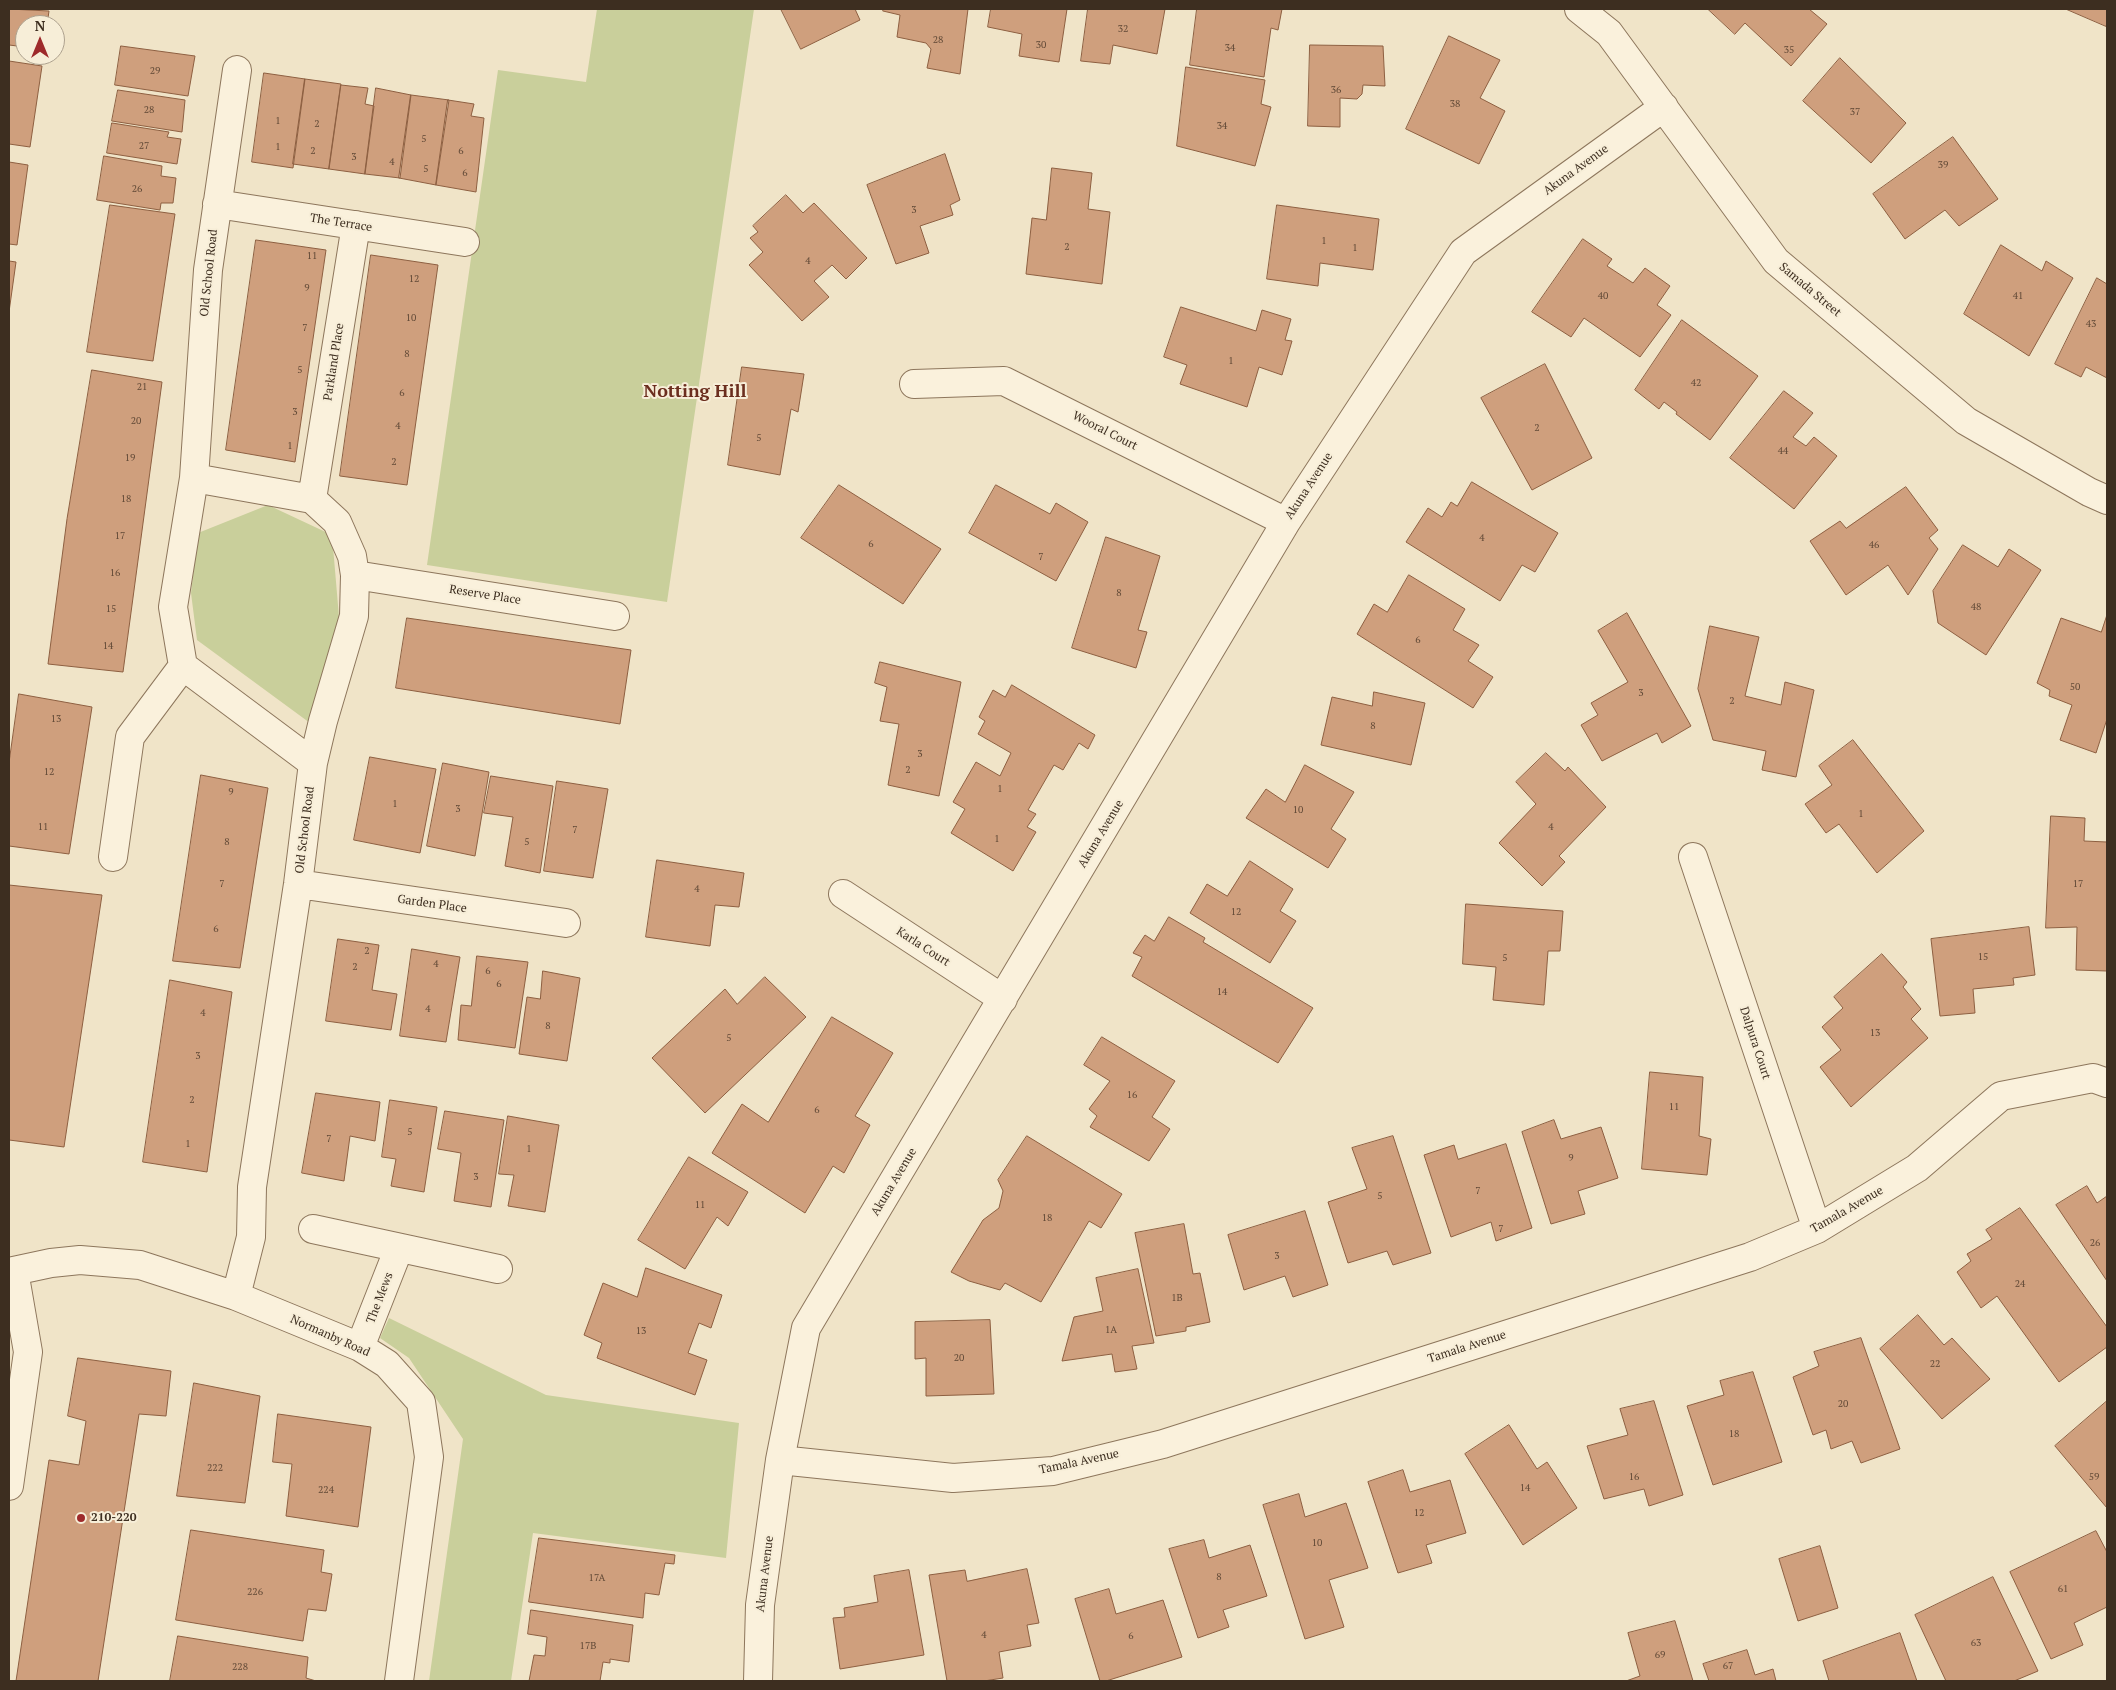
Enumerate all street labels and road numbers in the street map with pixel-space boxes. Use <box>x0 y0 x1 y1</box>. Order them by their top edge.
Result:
street label: Akuna Avenue <box>1541 142 1611 198</box>
street label: The Terrace <box>309 211 373 235</box>
street label: Old School Road <box>197 229 221 317</box>
street label: Samada Street <box>1776 260 1844 320</box>
street label: Parkland Place <box>321 322 347 402</box>
street label: Wooral Court <box>1070 408 1140 454</box>
street label: Akuna Avenue <box>1282 450 1336 522</box>
street label: Reserve Place <box>448 582 522 608</box>
street label: Old School Road <box>293 786 317 874</box>
street label: Akuna Avenue <box>1075 797 1127 871</box>
street label: Garden Place <box>396 892 468 916</box>
street label: Karla Court <box>893 924 953 970</box>
street label: Dalpura Court <box>1736 1005 1774 1081</box>
street label: Akuna Avenue <box>868 1145 920 1219</box>
street label: Tamala Avenue <box>1808 1183 1886 1237</box>
street label: The Mews <box>364 1270 396 1326</box>
street label: Normanby Road <box>288 1312 372 1360</box>
street label: Tamala Avenue <box>1426 1328 1508 1366</box>
street label: Tamala Avenue <box>1038 1446 1120 1478</box>
street label: Akuna Avenue <box>753 1535 777 1613</box>

